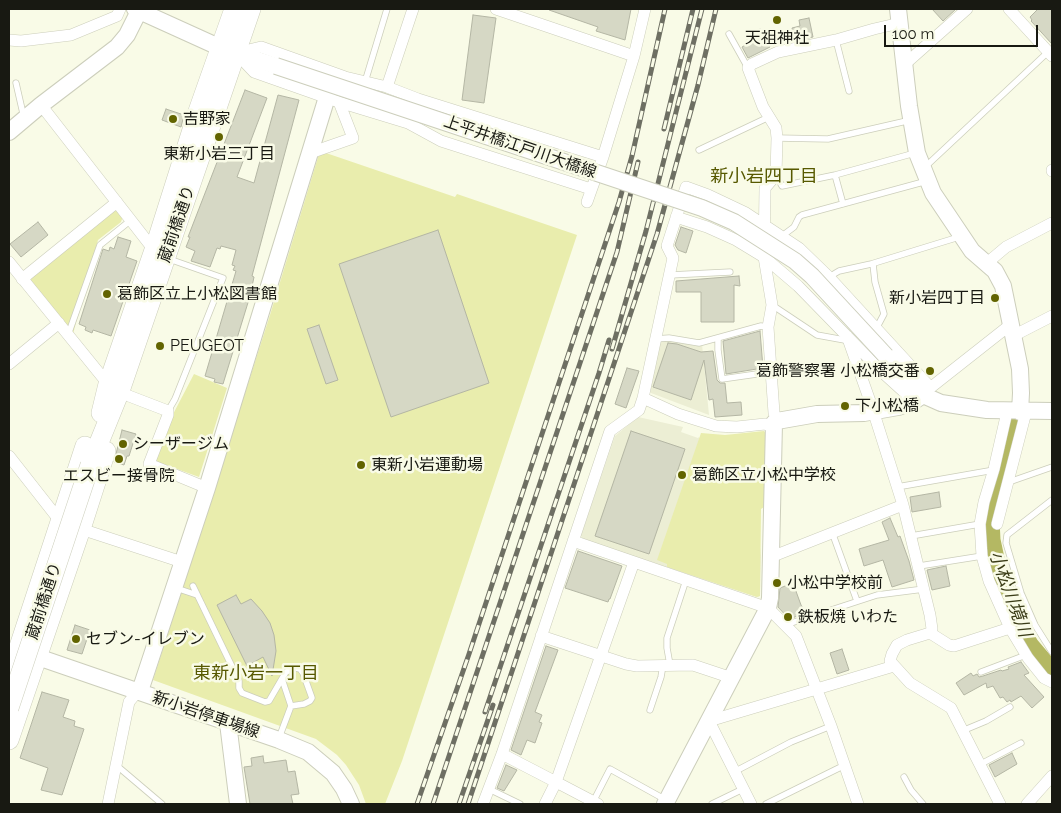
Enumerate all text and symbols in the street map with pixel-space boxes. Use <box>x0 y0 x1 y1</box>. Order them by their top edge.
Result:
marker: 天祖神社 <box>771 14 783 26</box>
scale bar <box>886 15 1040 47</box>
text: 100 m <box>892 25 934 43</box>
place label: 天祖神社 <box>745 28 809 48</box>
place label: 吉野家 <box>183 109 231 129</box>
street label: 上平井橋江戸川大橋線 <box>441 112 599 182</box>
marker: 吉野家 <box>167 113 179 125</box>
marker: 東新小岩三丁目 <box>213 131 225 143</box>
place label: 東新小岩三丁目 <box>163 144 275 164</box>
district label: 新小岩四丁目 <box>710 166 818 188</box>
street label: 蔵前橋通り <box>155 183 199 265</box>
place label: 葛飾区立上小松図書館 <box>117 284 277 304</box>
marker: 葛飾区立上小松図書館 <box>101 288 113 300</box>
place label: 新小岩四丁目 <box>889 288 985 308</box>
marker: 新小岩四丁目 <box>989 292 1001 304</box>
place label: PEUGEOT <box>170 336 244 356</box>
marker: PEUGEOT <box>154 340 166 352</box>
place label: 葛飾警察署 小松橋交番 <box>756 361 920 381</box>
marker: 葛飾警察署 小松橋交番 <box>924 365 936 377</box>
place label: 下小松橋 <box>855 396 919 416</box>
marker: 下小松橋 <box>839 400 851 412</box>
place label: シーザージム <box>133 434 229 454</box>
marker: シーザージム <box>117 438 129 450</box>
marker: エスビー接骨院 <box>113 453 125 465</box>
place label: 東新小岩運動場 <box>371 455 483 475</box>
marker: 東新小岩運動場 <box>355 459 367 471</box>
place label: 葛飾区立小松中学校 <box>692 465 836 485</box>
place label: エスビー接骨院 <box>63 466 175 486</box>
marker: 葛飾区立小松中学校 <box>676 469 688 481</box>
water label: 小松川境川 <box>984 548 1036 640</box>
street label: 蔵前橋通り <box>23 560 65 642</box>
place label: 小松中学校前 <box>787 573 883 593</box>
marker: 小松中学校前 <box>771 577 783 589</box>
place label: 鉄板焼 いわた <box>798 607 898 627</box>
marker: 鉄板焼 いわた <box>782 611 794 623</box>
place label: セブン-イレブン <box>86 629 205 649</box>
marker: セブン-イレブン <box>70 633 82 645</box>
district label: 東新小岩一丁目 <box>193 663 319 685</box>
street label: 新小岩停車場線 <box>150 688 262 742</box>

